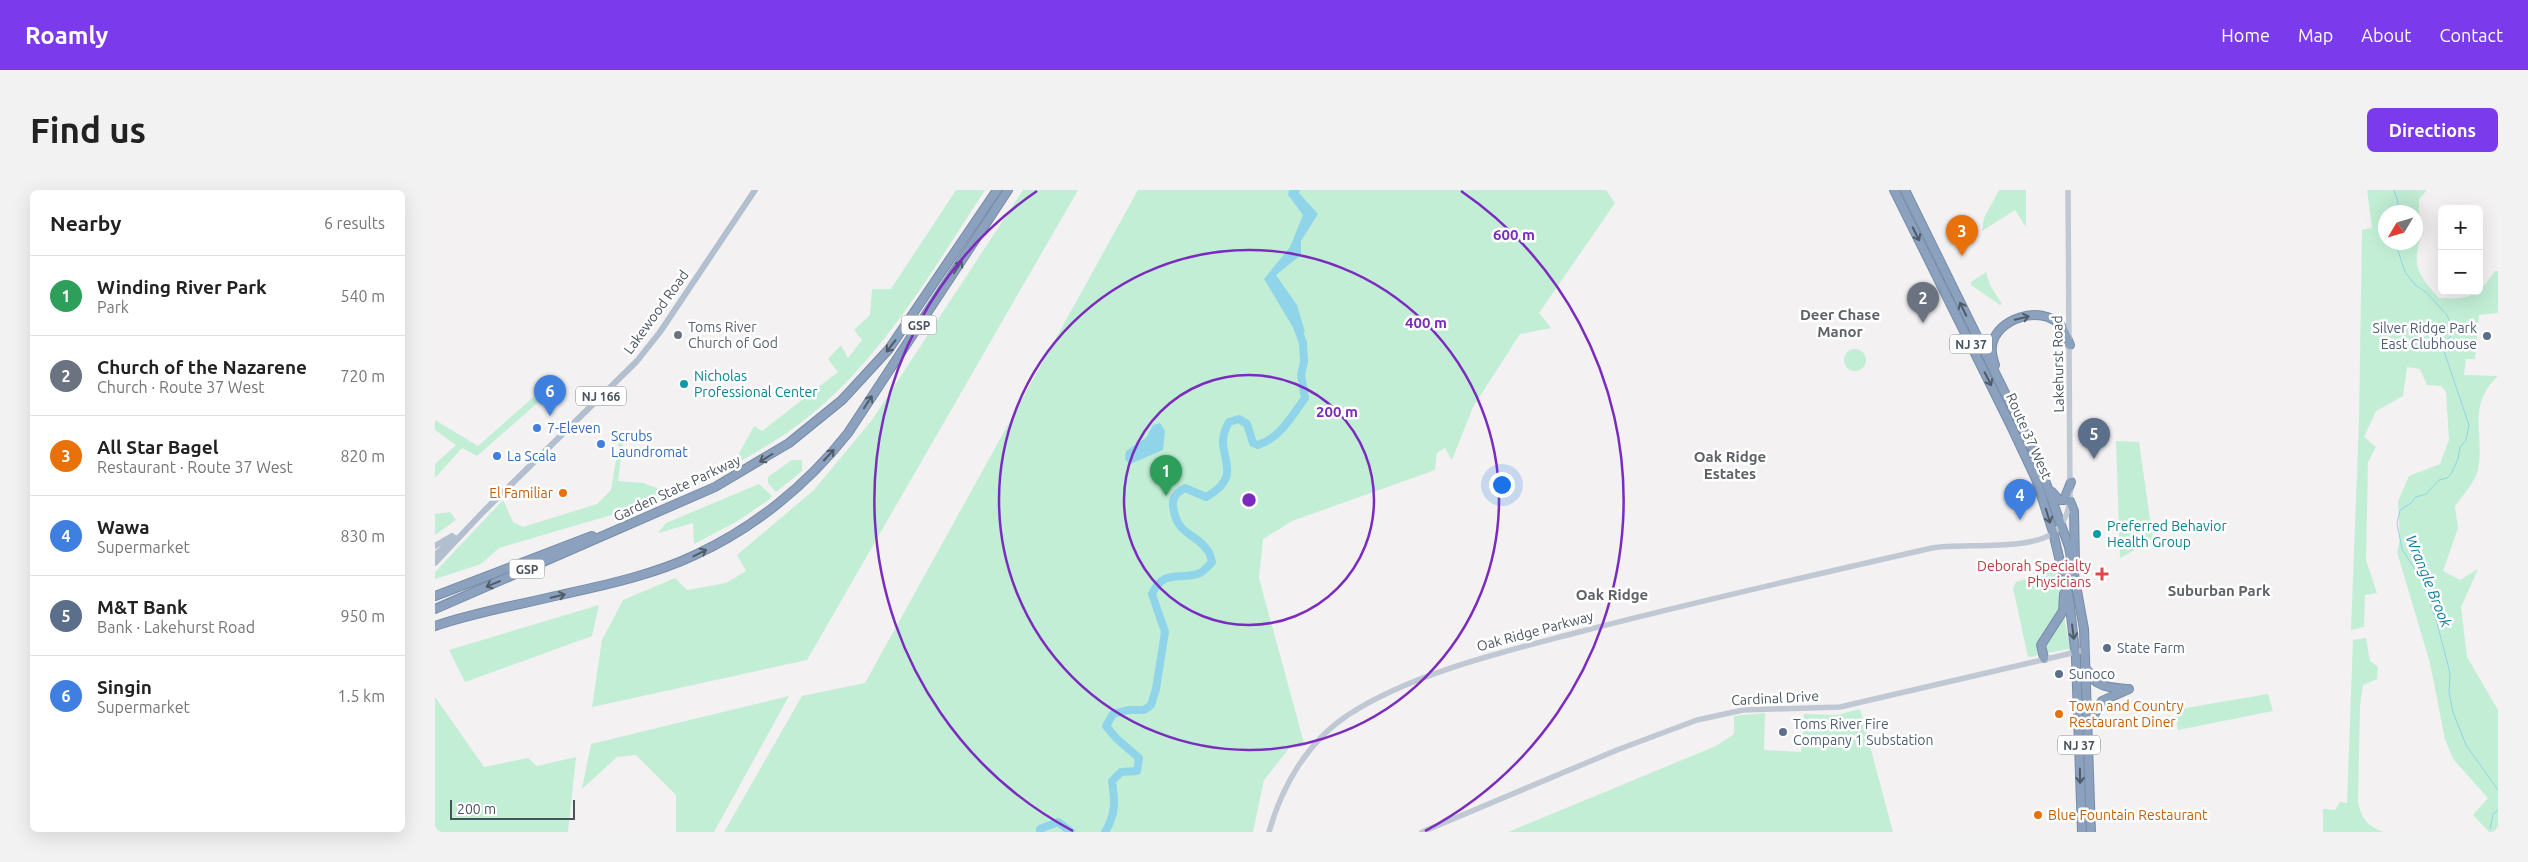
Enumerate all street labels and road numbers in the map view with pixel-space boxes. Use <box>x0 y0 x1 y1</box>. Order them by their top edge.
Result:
street label: Lakewood Road <box>620 267 692 357</box>
street label: Lakehurst Road <box>2049 315 2067 413</box>
road number: GSP <box>901 316 937 334</box>
road number: NJ 37 <box>1950 334 1992 354</box>
road number: NJ 166 <box>576 387 626 406</box>
street label: Route 37 West <box>2003 391 2055 482</box>
street label: Garden State Parkway <box>611 451 743 524</box>
road number: GSP <box>509 559 545 578</box>
street label: Oak Ridge Parkway <box>1475 608 1595 654</box>
street label: Cardinal Drive <box>1731 688 1819 708</box>
road number: NJ 37 <box>2058 736 2100 754</box>

